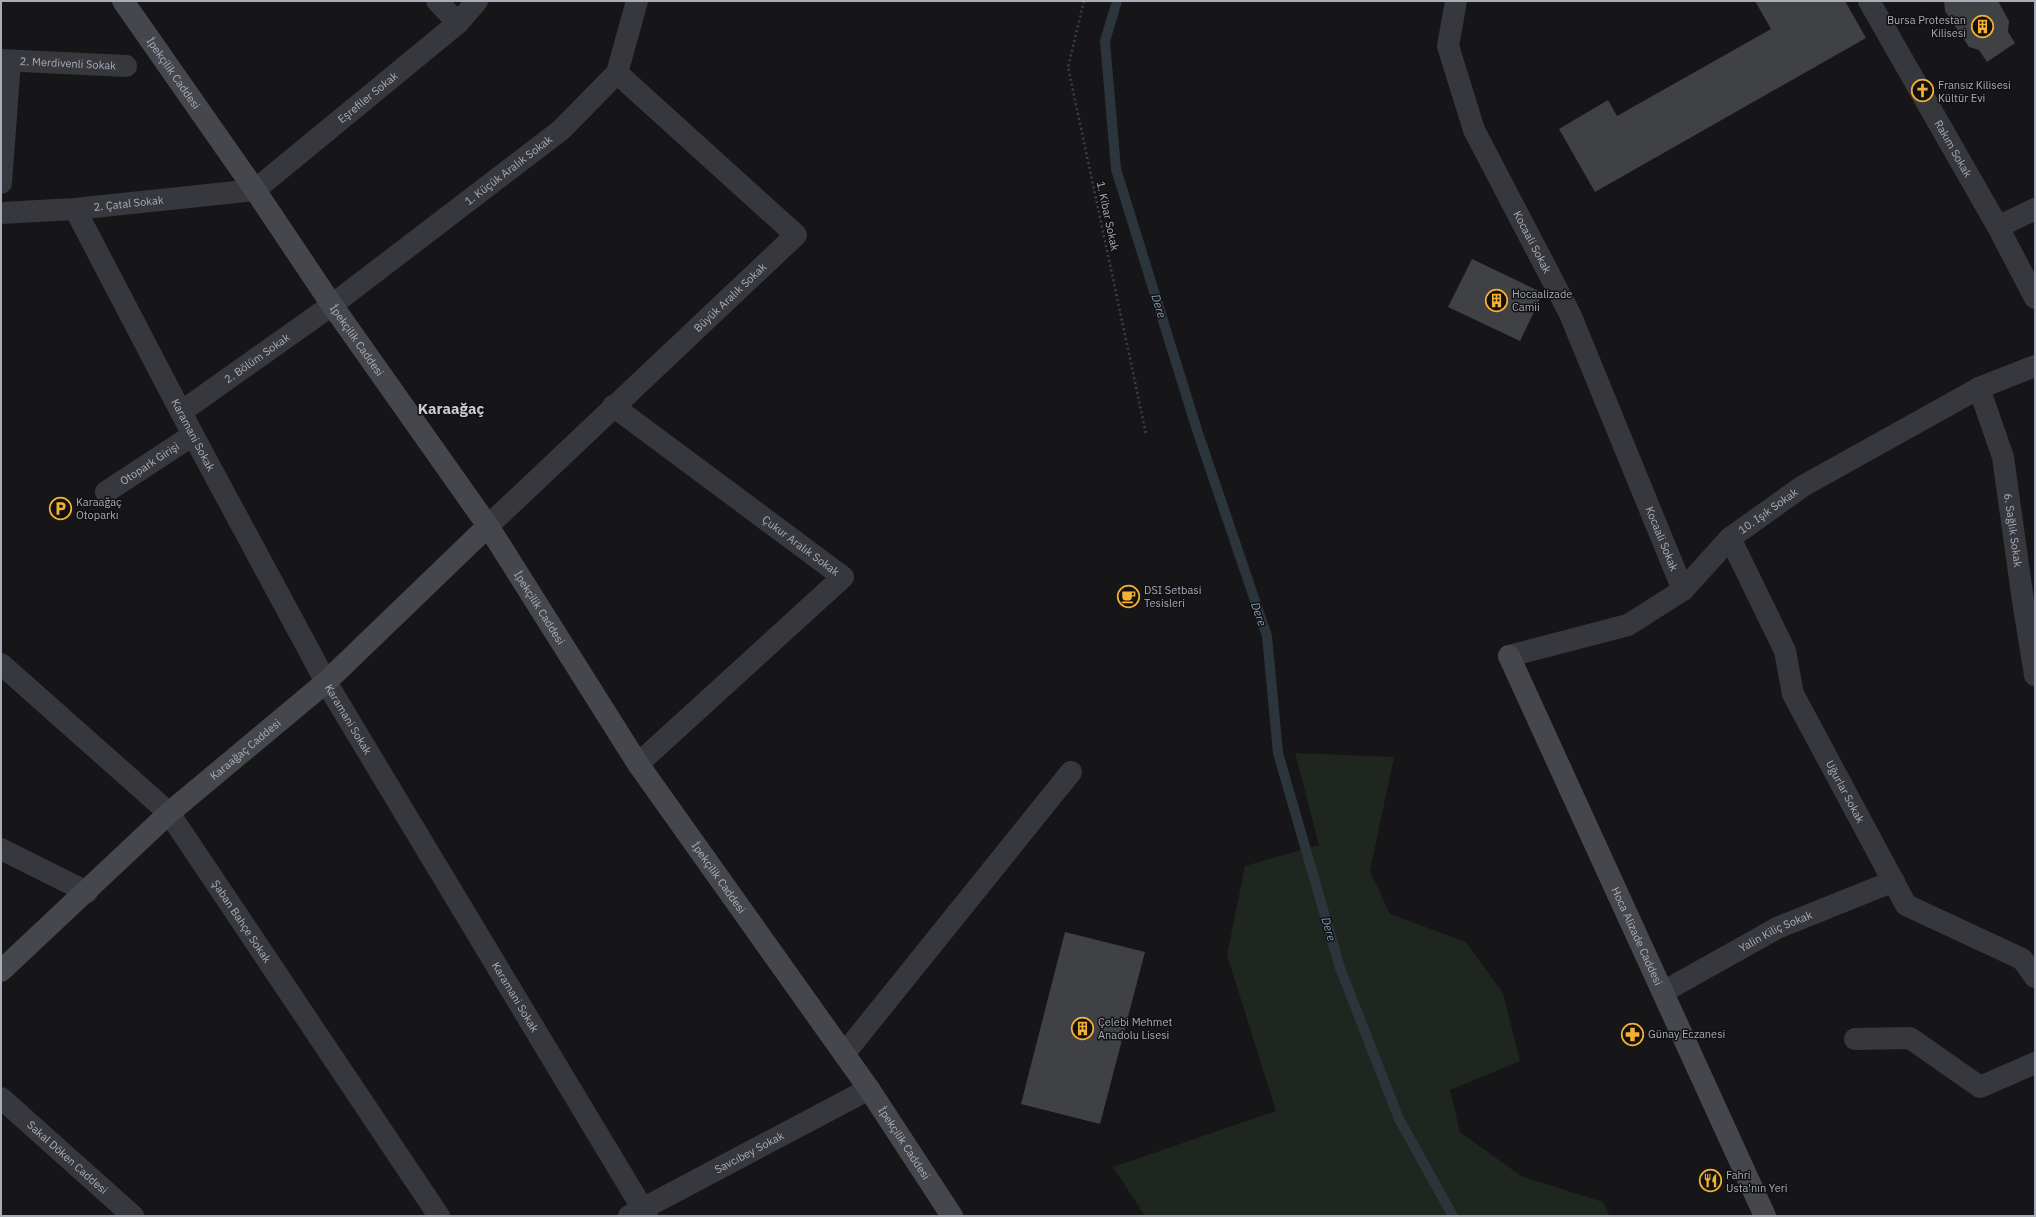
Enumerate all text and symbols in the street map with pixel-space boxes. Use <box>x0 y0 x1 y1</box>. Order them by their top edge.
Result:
place label: Bursa Protestan Kilisesi <box>1887 13 1966 40</box>
building icon: Bursa Protestan Kilisesi <box>1969 13 1995 39</box>
street label: İpekçilik Caddesi <box>143 34 203 112</box>
street label: 2. Merdivenli Sokak <box>19 54 117 73</box>
street label: Eşrefiler Sokak <box>335 68 401 126</box>
church icon: Fransız Kilisesi Kültür Evi <box>1910 78 1936 104</box>
place label: Fransız Kilisesi Kültür Evi <box>1938 78 2011 105</box>
street label: Rakım Sokak <box>1931 118 1975 180</box>
street label: 1. Küçük Aralık Sokak <box>462 132 555 208</box>
street label: 1. Kibar Sokak <box>1094 180 1122 252</box>
street label: 2. Çatal Sokak <box>93 193 164 214</box>
street label: Kocaali Sokak <box>1510 208 1555 276</box>
street label: Büyük Aralık Sokak <box>691 260 769 335</box>
building icon: Hocaalizade Camii <box>1483 287 1509 313</box>
place label: Hocaalizade Camii <box>1512 287 1572 314</box>
water label: Dere <box>1148 292 1170 320</box>
street label: İpekçilik Caddesi <box>327 302 387 379</box>
street label: 2. Bölüm Sokak <box>221 330 293 386</box>
street label: Karamani Sokak <box>168 396 218 474</box>
district label: Karaağaç <box>418 399 484 418</box>
street label: Otopark Girişi <box>117 439 182 488</box>
street label: 10. Işık Sokak <box>1736 485 1801 537</box>
street label: 6. Sağlık Sokak <box>2001 492 2025 568</box>
parking icon: Karaağaç Otoparkı <box>47 495 73 521</box>
place label: Karaağaç Otoparkı <box>76 495 122 522</box>
street label: Kocaali Sokak <box>1643 504 1682 573</box>
street label: Çukur Aralık Sokak <box>759 512 842 579</box>
street label: İpekçilik Caddesi <box>511 568 568 647</box>
cafe icon: DSI Setbasi Tesisleri <box>1116 583 1142 609</box>
place label: DSI Setbasi Tesisleri <box>1144 583 1201 610</box>
water label: Dere <box>1248 600 1270 628</box>
street label: Karamani Sokak <box>322 682 375 757</box>
street label: Karaağaç Caddesi <box>207 716 284 783</box>
street label: Uğurlar Sokak <box>1823 758 1868 825</box>
street label: İpekçilik Caddesi <box>688 839 749 916</box>
street label: Şaban Bahçe Sokak <box>209 877 274 966</box>
street label: Hoca Alizade Caddesi <box>1609 885 1666 987</box>
street label: Yalin Kiliç Sokak <box>1736 908 1814 955</box>
water label: Dere <box>1318 915 1340 943</box>
street label: Karamani Sokak <box>489 959 542 1035</box>
building icon: Çelebi Mehmet Anadolu Lisesi <box>1070 1015 1096 1041</box>
place label: Çelebi Mehmet Anadolu Lisesi <box>1098 1015 1172 1042</box>
pharmacy icon: Günay Eczanesi <box>1619 1021 1645 1047</box>
place label: Günay Eczanesi <box>1648 1027 1725 1041</box>
street label: İpekçilik Caddesi <box>875 1104 933 1182</box>
street label: Sakal Döken Caddesi <box>24 1118 111 1197</box>
street label: Savcıbey Sokak <box>712 1128 786 1176</box>
restaurant icon: Fahri Usta'nın Yeri <box>1698 1168 1724 1194</box>
place label: Fahri Usta'nın Yeri <box>1726 1168 1788 1195</box>

